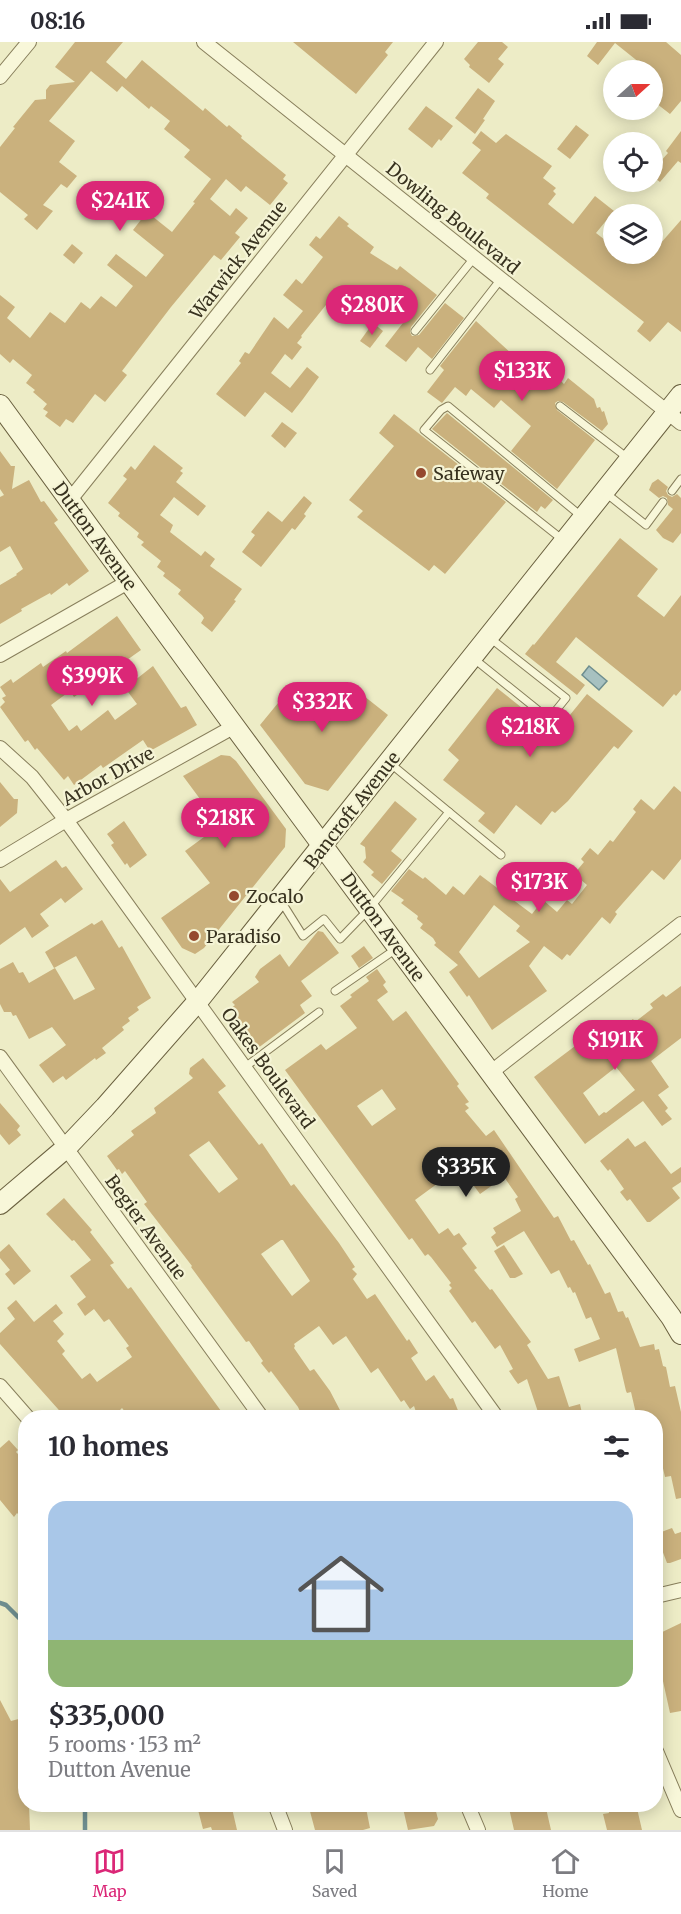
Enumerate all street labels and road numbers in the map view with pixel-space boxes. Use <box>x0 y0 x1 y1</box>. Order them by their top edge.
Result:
street label: Dowling Boulevard <box>382 157 525 279</box>
street label: Warwick Avenue <box>184 196 291 325</box>
street label: Dutton Avenue <box>48 477 142 595</box>
street label: Arbor Drive <box>57 741 158 811</box>
street label: Bancroft Avenue <box>299 747 405 873</box>
street label: Dutton Avenue <box>336 868 430 986</box>
street label: Oakes Boulevard <box>216 1003 320 1133</box>
street label: Begier Avenue <box>100 1170 192 1284</box>

